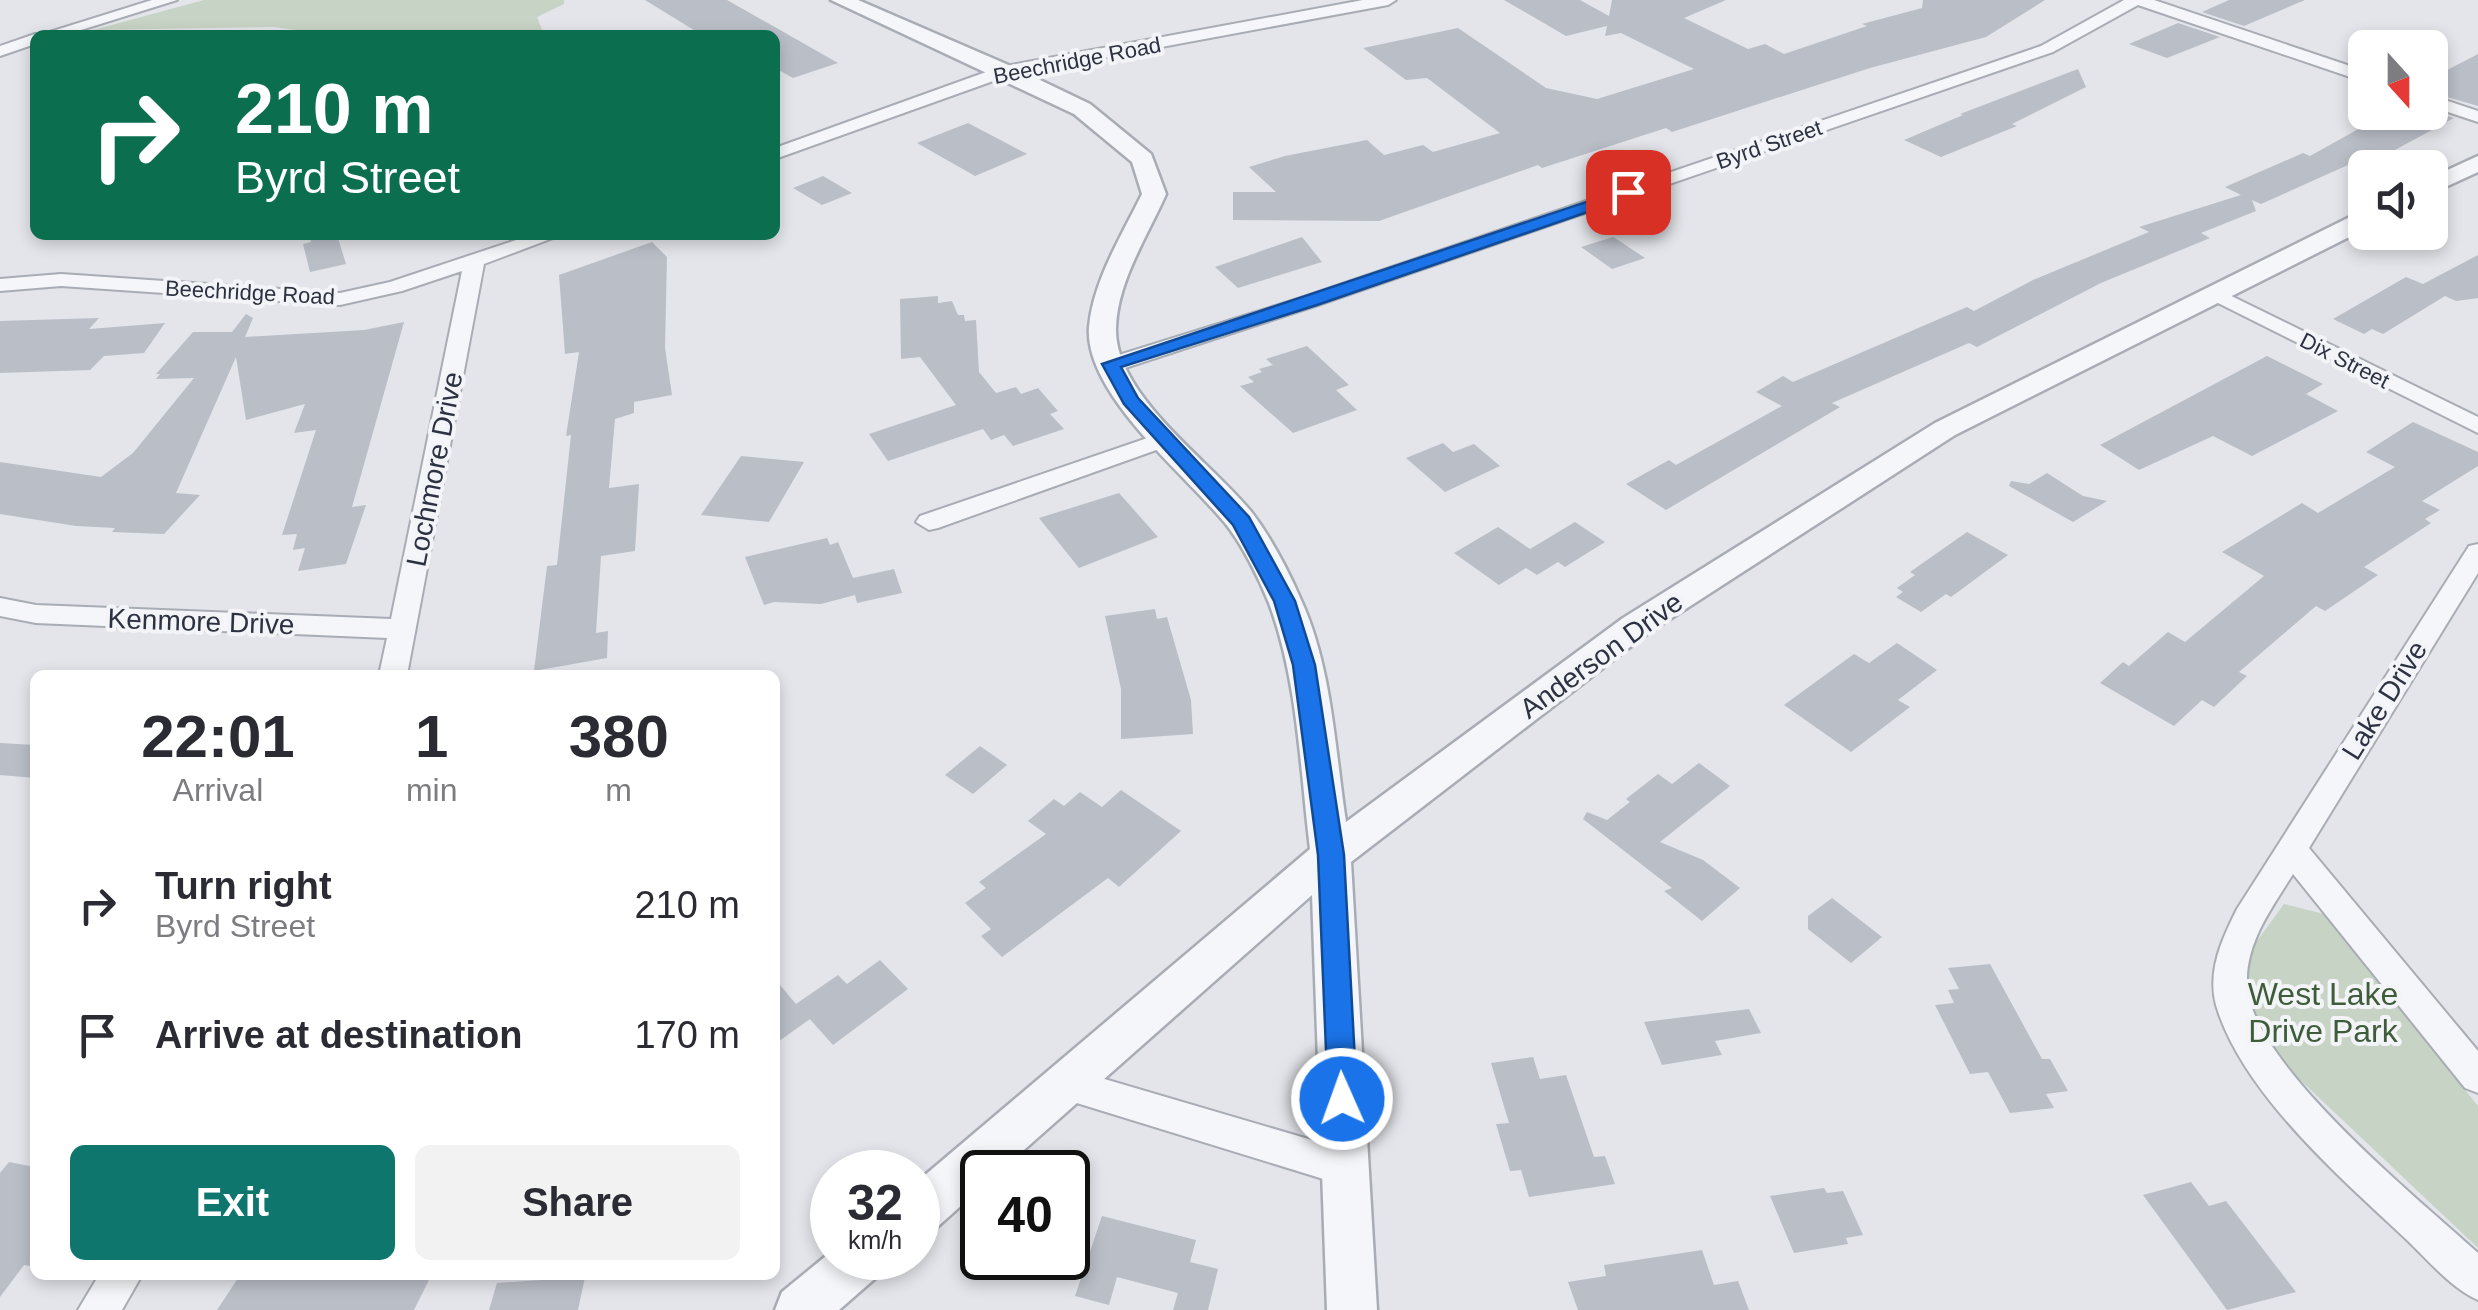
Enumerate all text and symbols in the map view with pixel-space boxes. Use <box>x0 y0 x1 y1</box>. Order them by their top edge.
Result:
north arrow <box>2348 30 2448 130</box>
map controls <box>2348 30 2448 250</box>
street label: Beechridge Road <box>991 32 1163 89</box>
icon: right <box>70 70 200 200</box>
text: 210 m <box>235 70 433 148</box>
street label: Byrd Street <box>1713 115 1825 174</box>
pin <box>1586 150 1671 235</box>
button: sound <box>2348 150 2448 250</box>
text: Byrd Street <box>235 152 460 203</box>
icon: arrive <box>1601 165 1656 220</box>
street label: Beechridge Road <box>164 276 336 309</box>
street label: Dix Street <box>2296 327 2393 394</box>
street label: Lochmore Drive <box>400 369 469 569</box>
street label: Anderson Drive <box>1514 586 1688 725</box>
street label: Kenmore Drive <box>107 603 295 640</box>
street label: Lake Drive <box>2336 635 2433 765</box>
text: 22:01 <box>141 703 295 770</box>
text: 1 <box>415 703 448 770</box>
text: 380 <box>569 703 669 770</box>
text: Arrival <box>173 772 263 808</box>
text: min <box>406 772 457 808</box>
text: m <box>605 772 632 808</box>
text: Turn right <box>155 865 332 907</box>
icon: right <box>70 878 125 933</box>
text: 210 m <box>634 884 740 926</box>
text: Byrd Street <box>155 908 315 944</box>
park label: West Lake Drive Park <box>2248 976 2399 1049</box>
icon: arrive <box>70 1008 125 1063</box>
text: Arrive at destination <box>155 1014 522 1056</box>
text: 170 m <box>634 1014 740 1056</box>
position arrow <box>1290 1047 1394 1151</box>
button: Exit <box>70 1145 395 1260</box>
button: Share <box>415 1145 740 1260</box>
speed limit sign: 40 <box>960 1150 1090 1280</box>
text: 32 <box>847 1175 903 1231</box>
text: km/h <box>848 1226 902 1254</box>

